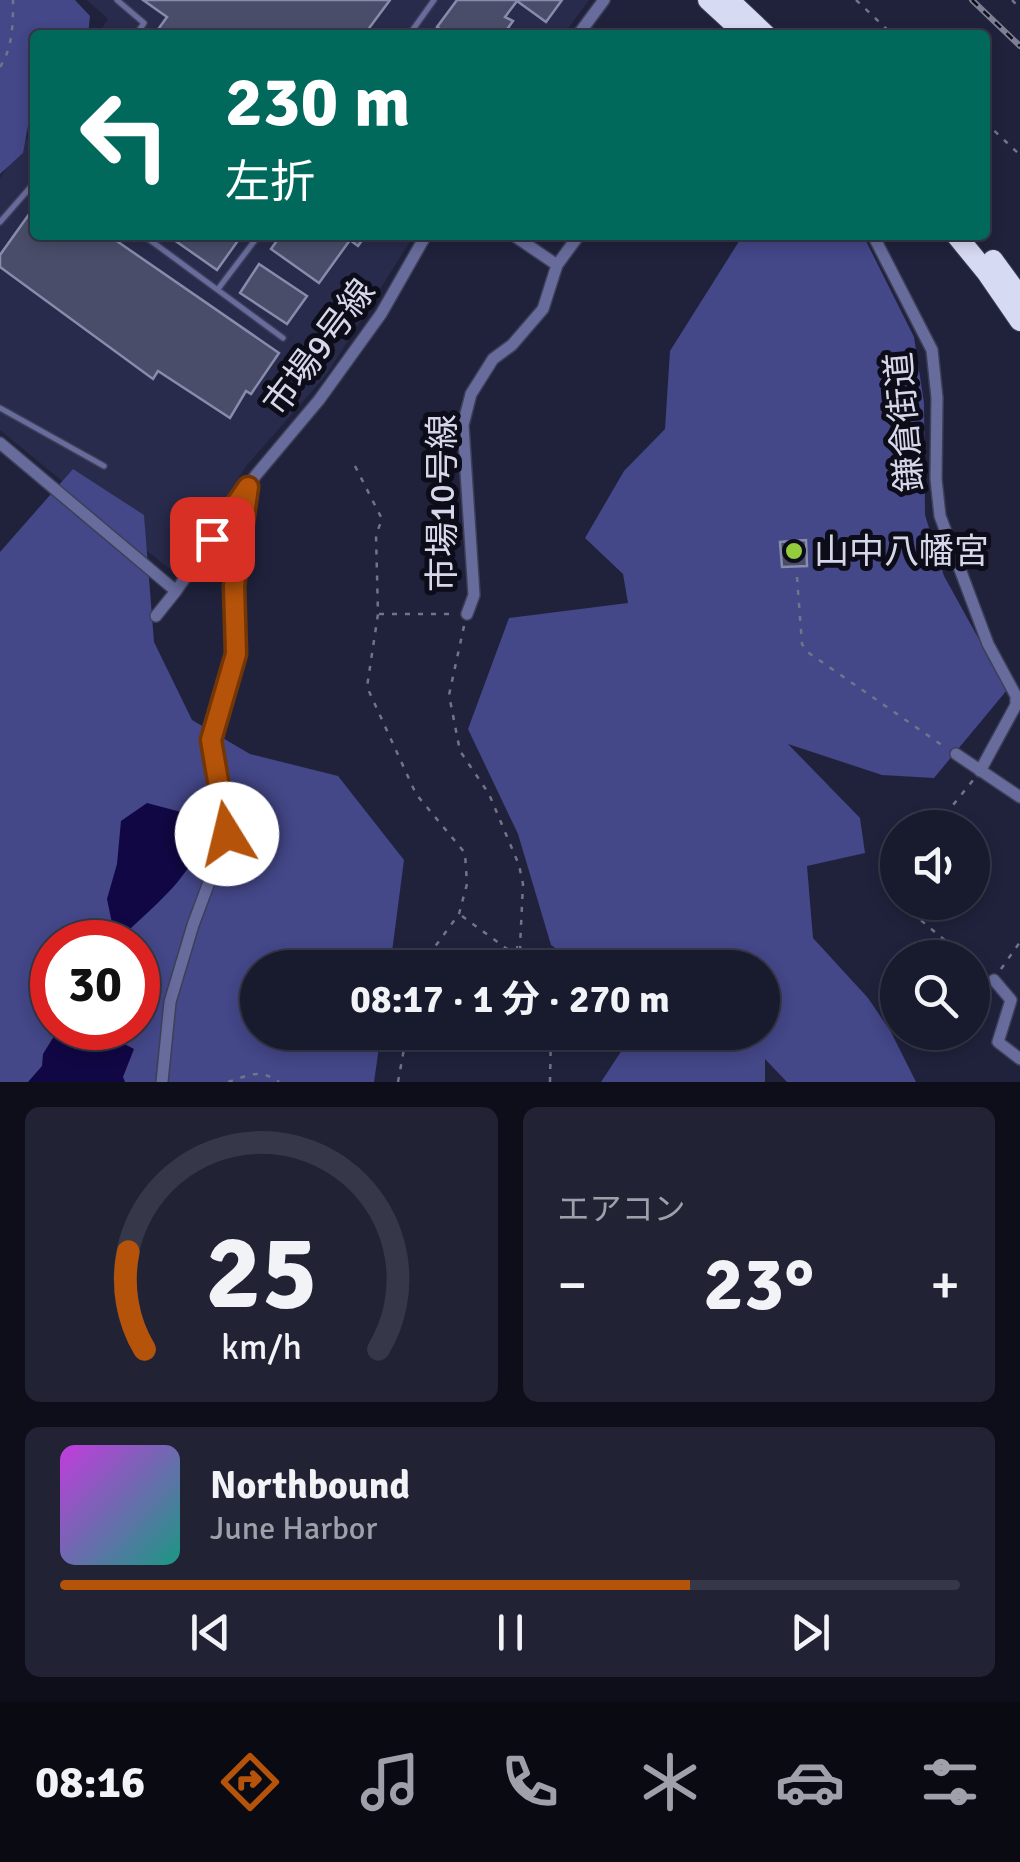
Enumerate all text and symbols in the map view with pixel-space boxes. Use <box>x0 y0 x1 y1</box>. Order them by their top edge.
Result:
text: 230 m <box>225 59 410 145</box>
icon: left <box>60 70 190 200</box>
text: 左折 <box>225 155 315 210</box>
street label: 市場9号線 <box>254 271 384 424</box>
street label: 鎌倉街道 <box>877 350 932 494</box>
street label: 市場10号線 <box>421 414 464 592</box>
pin <box>170 497 255 582</box>
icon: arrive <box>185 512 240 567</box>
place label: 山中八幡宮 <box>814 530 989 573</box>
marker: 山中八幡宮 <box>783 540 805 562</box>
position arrow <box>175 782 279 886</box>
map controls <box>880 810 990 1050</box>
button: sound <box>880 810 990 920</box>
speed limit sign: 30 <box>30 920 160 1050</box>
button: search <box>880 940 990 1050</box>
text: 08:17 · 1 分 · 270 m <box>350 976 670 1023</box>
text: エアコン <box>558 1190 686 1229</box>
text: 25 <box>205 1209 317 1337</box>
text: 23° <box>703 1238 814 1331</box>
text: − <box>558 1251 587 1319</box>
text: + <box>930 1251 960 1319</box>
text: km/h <box>221 1325 302 1369</box>
text: Northbound <box>210 1462 410 1509</box>
text: June Harbor <box>210 1509 377 1548</box>
icon: previous <box>183 1605 238 1660</box>
icon: pause <box>483 1605 538 1660</box>
icon: next <box>783 1605 838 1660</box>
icon: directions <box>215 1747 285 1817</box>
icon: music <box>355 1747 425 1817</box>
icon: phone <box>495 1747 565 1817</box>
icon: climate <box>635 1747 705 1817</box>
icon: car <box>775 1747 845 1817</box>
icon: filters <box>915 1747 985 1817</box>
text: 08:16 <box>35 1755 145 1810</box>

